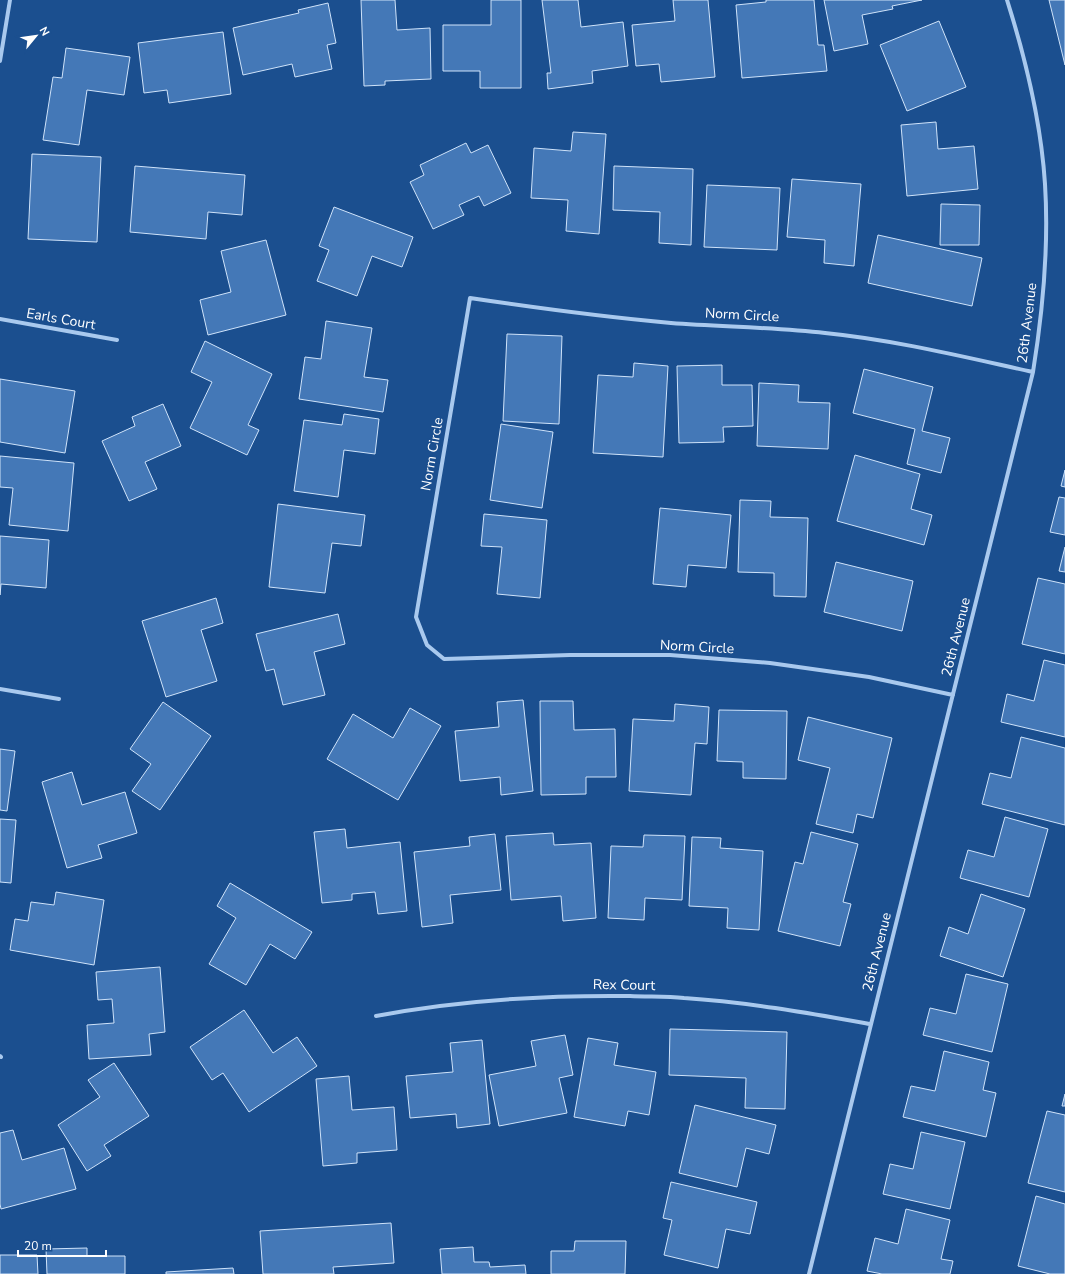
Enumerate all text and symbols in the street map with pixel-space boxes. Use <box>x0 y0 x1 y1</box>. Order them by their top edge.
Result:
north arrow <box>16 16 56 56</box>
text: N <box>36 24 53 39</box>
street label: 26th Avenue <box>1013 282 1041 364</box>
street label: Earls Court <box>25 304 97 334</box>
street label: Norm Circle <box>704 304 780 326</box>
street label: Norm Circle <box>416 416 448 492</box>
street label: 26th Avenue <box>937 595 975 679</box>
street label: Norm Circle <box>659 636 735 658</box>
street label: 26th Avenue <box>858 910 896 994</box>
street label: Rex Court <box>593 975 655 995</box>
scale bar <box>18 1232 106 1258</box>
text: 20 m <box>24 1238 52 1254</box>

